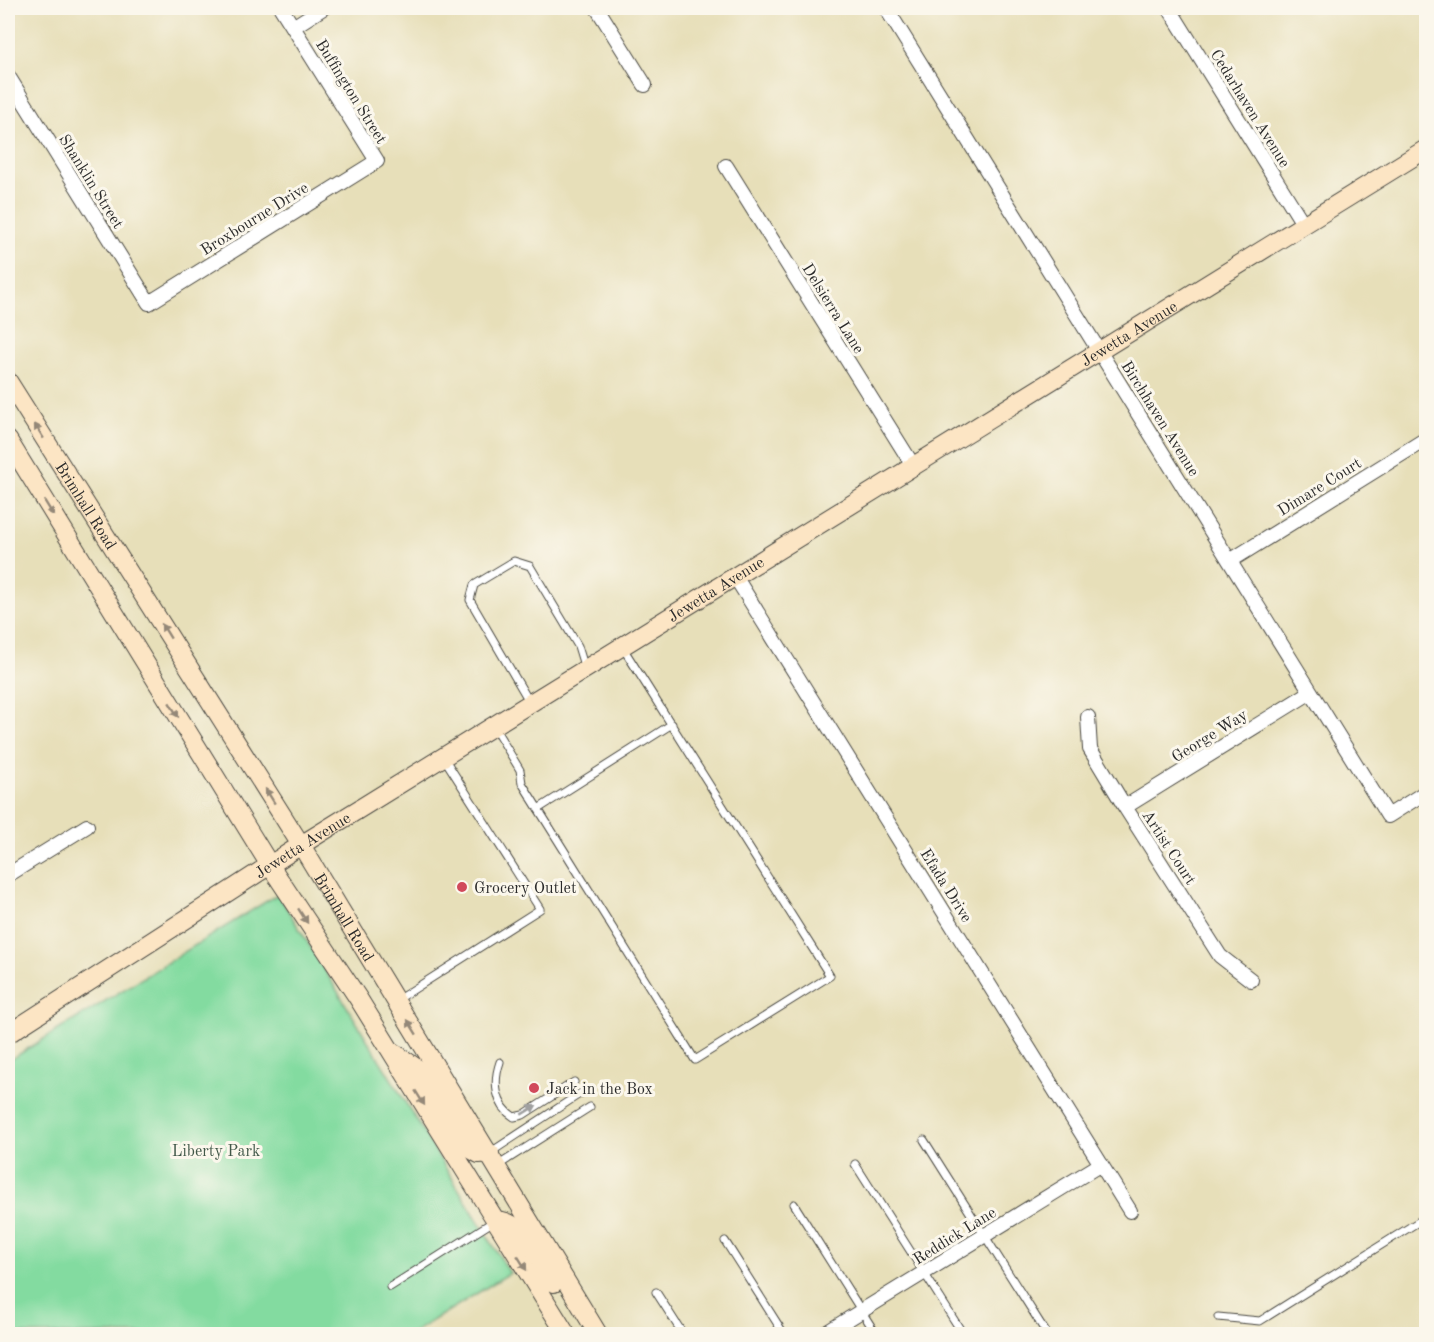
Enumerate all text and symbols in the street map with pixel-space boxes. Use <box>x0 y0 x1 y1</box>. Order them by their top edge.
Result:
street label: Buffington Street <box>312 37 389 147</box>
street label: Cedarhaven Avenue <box>1206 47 1292 171</box>
street label: Shanklin Street <box>55 132 126 232</box>
street label: Broxbourne Drive <box>198 180 312 259</box>
street label: Delsierra Lane <box>798 261 866 357</box>
street label: Jewetta Avenue <box>1079 299 1181 370</box>
street label: Birchhaven Avenue <box>1117 359 1201 480</box>
one-way arrow <box>33 423 44 439</box>
street label: Dimare Court <box>1275 455 1365 520</box>
street label: Brimhall Road <box>51 460 118 553</box>
one-way arrow <box>44 500 55 516</box>
street label: Jewetta Avenue <box>666 555 767 626</box>
one-way arrow <box>161 623 172 639</box>
one-way arrow <box>168 702 179 718</box>
street label: George Way <box>1169 707 1251 766</box>
one-way arrow <box>264 788 275 804</box>
street label: Artist Court <box>1138 808 1198 888</box>
street label: Jewetta Avenue <box>253 810 354 882</box>
street label: Efada Drive <box>916 846 974 926</box>
street label: Brimhall Road <box>310 871 376 965</box>
marker: Grocery Outlet <box>455 880 469 894</box>
place label: Grocery Outlet <box>474 881 577 897</box>
one-way arrow <box>297 907 309 923</box>
one-way arrow <box>406 1019 417 1035</box>
marker: Jack in the Box <box>527 1081 541 1095</box>
place label: Jack in the Box <box>546 1082 653 1098</box>
one-way arrow <box>414 1089 425 1106</box>
one-way arrow <box>521 1105 537 1116</box>
park label: Liberty Park <box>172 1144 260 1160</box>
street label: Reddick Lane <box>911 1205 999 1268</box>
one-way arrow <box>517 1255 528 1272</box>

